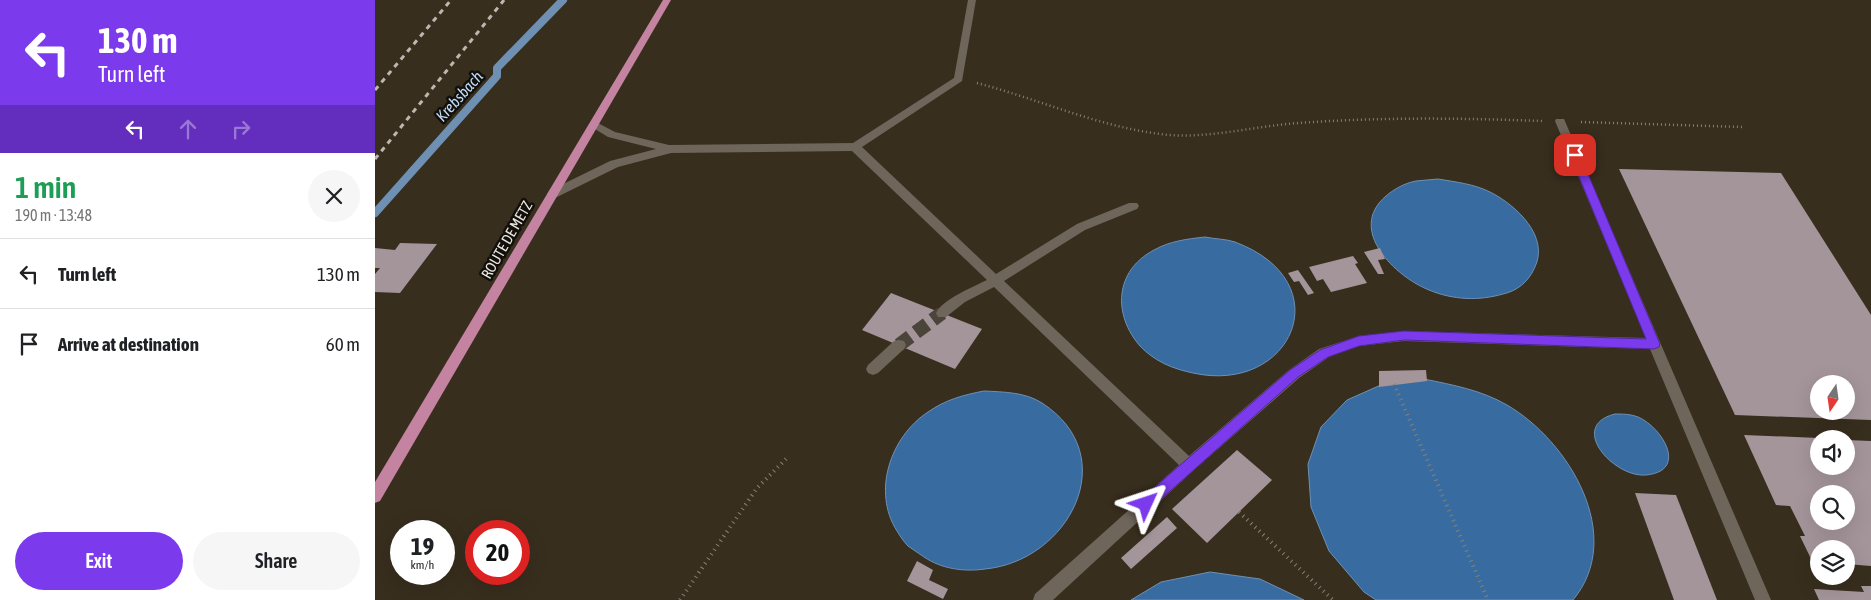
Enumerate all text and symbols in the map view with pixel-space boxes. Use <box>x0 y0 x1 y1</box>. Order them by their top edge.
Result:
icon: left <box>15 20 80 85</box>
text: 130 m <box>98 20 177 60</box>
text: Turn left <box>98 61 165 87</box>
water label: Krebsbach <box>432 67 486 125</box>
icon: left <box>121 115 149 143</box>
icon: ahead <box>174 115 202 143</box>
icon: right <box>227 115 255 143</box>
pin <box>1554 134 1596 176</box>
icon: arrive <box>1561 141 1589 169</box>
text: 1 min <box>15 170 76 204</box>
button: close <box>308 170 360 222</box>
street label: ROUTE DE METZ <box>478 198 536 282</box>
text: 190 m · 13:48 <box>15 206 92 224</box>
icon: left <box>15 260 43 288</box>
text: Turn left <box>58 263 116 285</box>
text: 130 m <box>317 263 360 285</box>
icon: arrive <box>15 330 43 358</box>
text: Arrive at destination <box>58 333 199 355</box>
text: 60 m <box>326 333 360 355</box>
north arrow <box>1810 375 1855 420</box>
map controls <box>1810 375 1855 585</box>
button: sound <box>1810 430 1855 475</box>
position arrow <box>1119 477 1171 529</box>
button: search <box>1810 485 1855 530</box>
speed limit sign: 20 <box>465 520 530 585</box>
button: Exit <box>15 532 183 590</box>
button: Share <box>193 532 360 590</box>
text: 19 <box>411 532 434 560</box>
button: layers <box>1810 540 1855 585</box>
text: km/h <box>411 558 434 572</box>

